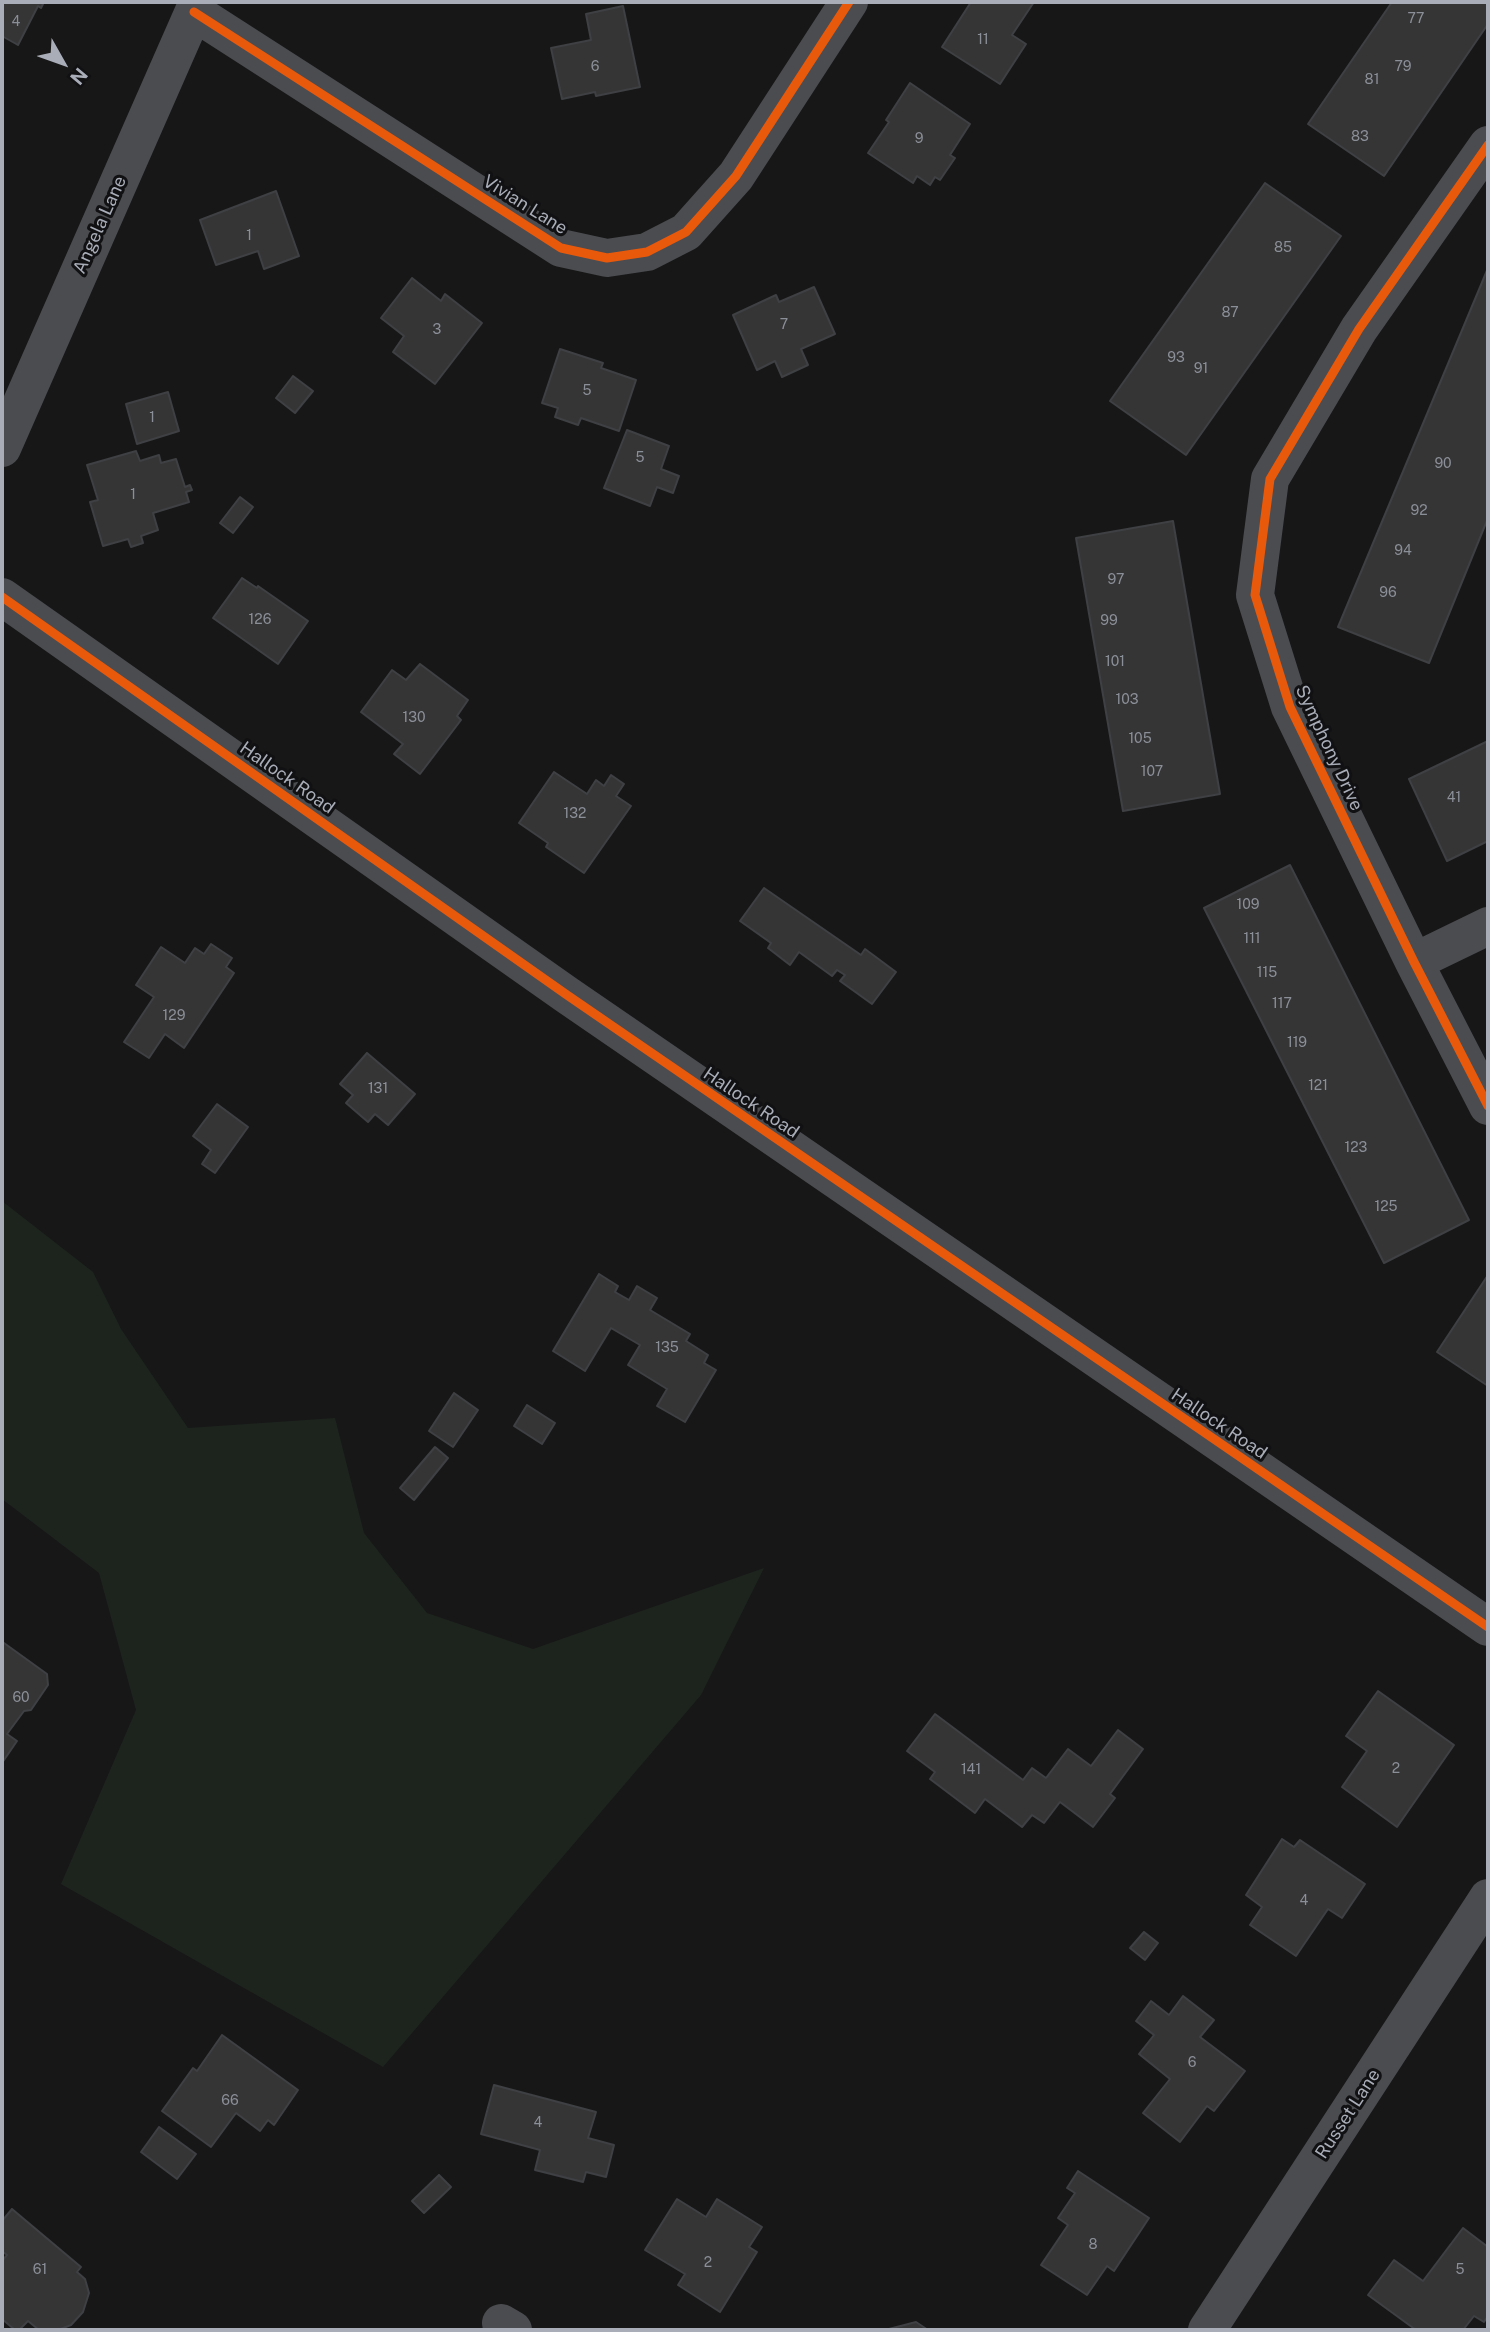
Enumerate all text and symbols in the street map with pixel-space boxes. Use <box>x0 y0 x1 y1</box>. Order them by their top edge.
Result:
house number: 77 <box>1408 11 1424 27</box>
house number: 4 <box>12 14 20 30</box>
north arrow <box>28 28 98 98</box>
house number: 11 <box>977 32 989 48</box>
house number: 6 <box>591 59 599 75</box>
house number: 79 <box>1395 59 1411 75</box>
text: N <box>66 64 92 89</box>
house number: 81 <box>1365 72 1379 88</box>
house number: 83 <box>1351 129 1369 145</box>
house number: 9 <box>915 131 923 147</box>
street label: Vivian Lane <box>479 171 571 239</box>
street label: Angela Lane <box>69 173 131 277</box>
house number: 1 <box>246 228 252 244</box>
house number: 85 <box>1274 240 1292 256</box>
house number: 87 <box>1221 305 1239 321</box>
house number: 7 <box>780 317 788 333</box>
house number: 3 <box>433 322 441 338</box>
house number: 93 <box>1167 350 1185 366</box>
house number: 91 <box>1194 361 1208 377</box>
house number: 5 <box>583 383 591 399</box>
house number: 1 <box>149 410 155 426</box>
house number: 5 <box>636 450 644 466</box>
house number: 90 <box>1434 456 1452 472</box>
house number: 1 <box>130 487 136 503</box>
house number: 92 <box>1410 503 1428 519</box>
house number: 94 <box>1394 543 1412 559</box>
house number: 97 <box>1108 572 1124 588</box>
house number: 96 <box>1379 585 1397 601</box>
house number: 126 <box>249 612 271 628</box>
house number: 99 <box>1100 613 1118 629</box>
house number: 101 <box>1105 654 1125 670</box>
street label: Symphony Drive <box>1291 682 1367 814</box>
house number: 103 <box>1116 692 1138 708</box>
house number: 130 <box>403 710 425 726</box>
house number: 105 <box>1128 731 1152 747</box>
street label: Hallock Road <box>235 737 339 819</box>
house number: 107 <box>1141 764 1163 780</box>
house number: 41 <box>1447 790 1461 806</box>
house number: 132 <box>564 806 586 822</box>
house number: 109 <box>1237 897 1259 913</box>
house number: 111 <box>1243 931 1261 947</box>
house number: 115 <box>1257 965 1277 981</box>
house number: 117 <box>1272 996 1292 1012</box>
house number: 129 <box>163 1008 185 1024</box>
house number: 119 <box>1287 1035 1307 1051</box>
street label: Hallock Road <box>699 1063 803 1143</box>
house number: 121 <box>1308 1078 1328 1094</box>
house number: 131 <box>368 1081 388 1097</box>
house number: 123 <box>1345 1140 1367 1156</box>
house number: 125 <box>1374 1199 1398 1215</box>
house number: 135 <box>655 1340 679 1356</box>
street label: Hallock Road <box>1167 1384 1271 1464</box>
house number: 60 <box>12 1690 30 1706</box>
house number: 2 <box>1392 1761 1400 1777</box>
house number: 141 <box>961 1762 981 1778</box>
house number: 4 <box>1300 1893 1308 1909</box>
house number: 6 <box>1188 2055 1196 2071</box>
street label: Russet Lane <box>1311 2065 1385 2163</box>
house number: 66 <box>221 2093 239 2109</box>
house number: 4 <box>534 2115 542 2131</box>
house number: 8 <box>1088 2237 1098 2253</box>
house number: 2 <box>704 2255 712 2271</box>
house number: 61 <box>33 2262 47 2278</box>
house number: 5 <box>1456 2262 1464 2278</box>

